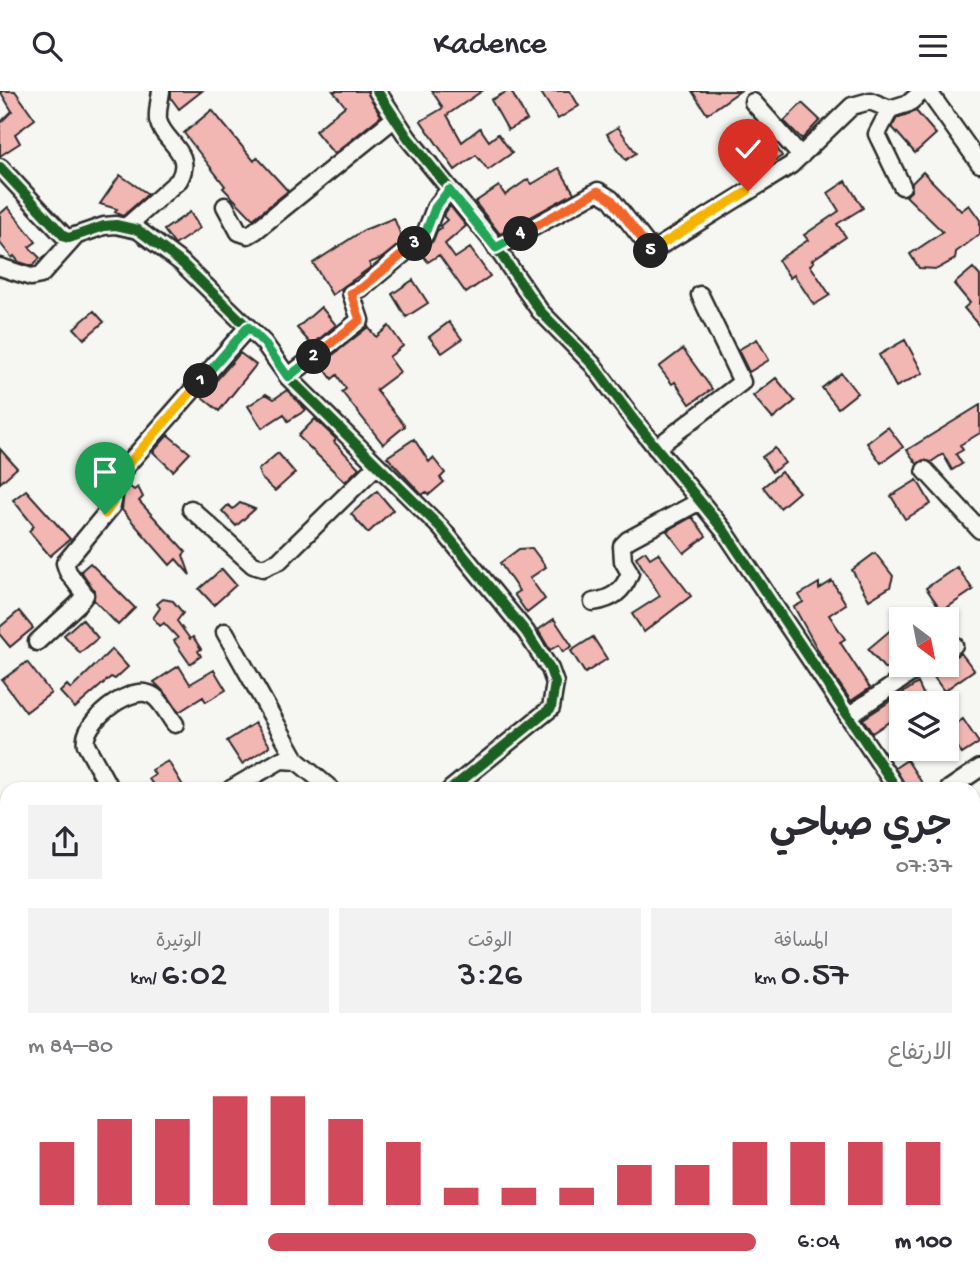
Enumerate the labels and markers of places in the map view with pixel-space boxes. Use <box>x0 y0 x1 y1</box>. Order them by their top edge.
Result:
pin <box>718 119 778 191</box>
pin: 4 <box>504 216 538 251</box>
pin: 3 <box>398 227 432 261</box>
pin: 5 <box>634 233 668 269</box>
pin: 2 <box>296 339 332 375</box>
pin: 1 <box>184 363 218 399</box>
pin <box>75 442 135 514</box>

